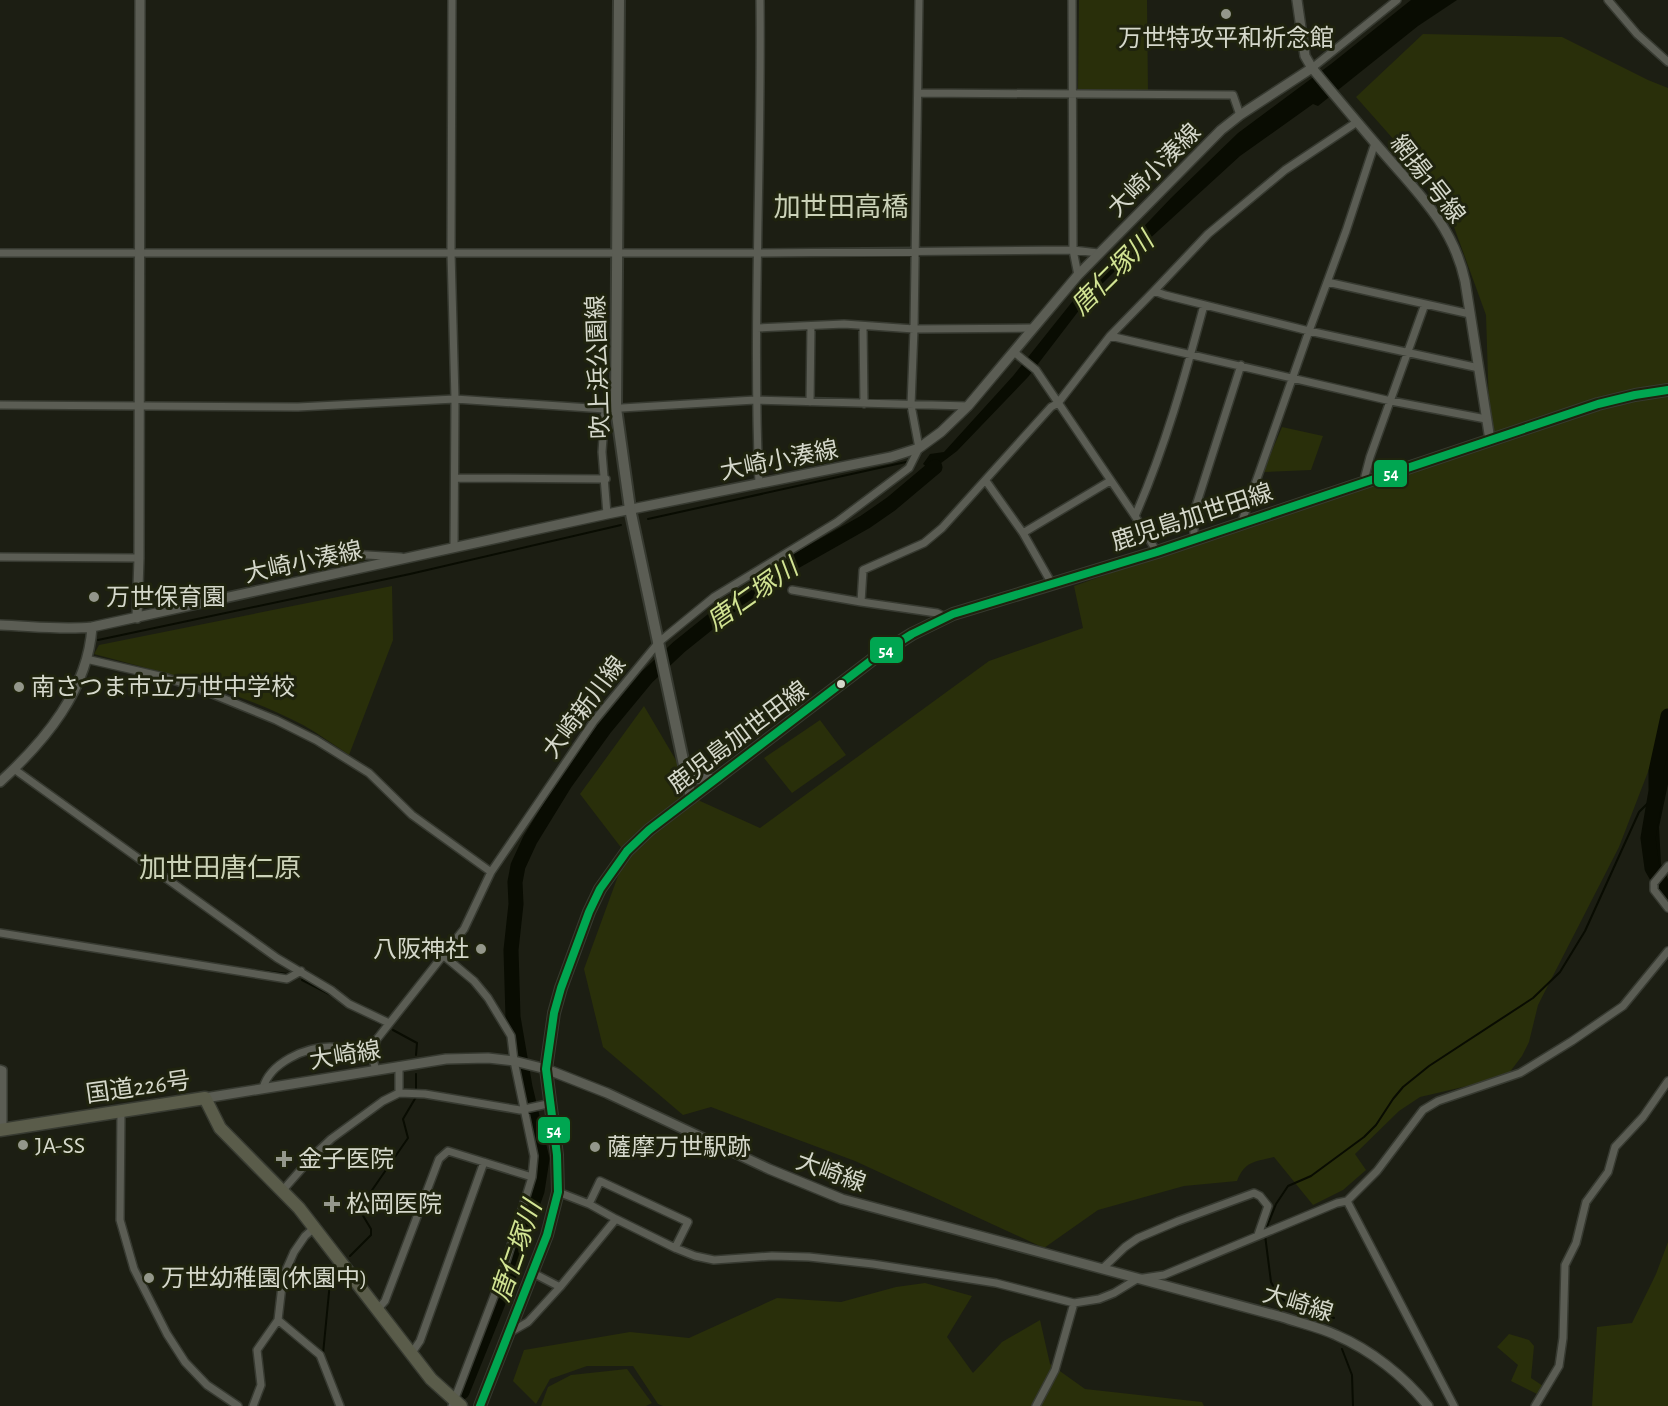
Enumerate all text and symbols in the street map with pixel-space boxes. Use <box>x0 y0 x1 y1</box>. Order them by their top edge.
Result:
marker: 万世特攻平和祈念館 <box>1219 7 1233 21</box>
place label: 万世特攻平和祈念館 <box>1118 25 1334 51</box>
street label: 大崎小湊線 <box>1102 118 1206 222</box>
street label: 網揚1号線 <box>1386 130 1470 228</box>
district label: 加世田高橋 <box>774 193 909 221</box>
water label: 唐仁塚川 <box>1066 225 1161 320</box>
street label: 吹上浜公園線 <box>582 295 614 439</box>
street label: 大崎小湊線 <box>718 436 840 484</box>
line badge: 54 <box>1373 459 1408 488</box>
text: 54 <box>1384 466 1398 482</box>
street label: 鹿児島加世田線 <box>1108 479 1276 555</box>
street label: 大崎小湊線 <box>242 537 364 587</box>
water label: 唐仁塚川 <box>702 552 805 635</box>
place label: 万世保育園 <box>106 584 226 610</box>
marker: 万世保育園 <box>87 590 101 604</box>
line badge: 54 <box>869 636 904 664</box>
text: 54 <box>879 643 893 659</box>
street label: 大崎新川線 <box>538 651 630 763</box>
place label: 南さつま市立万世中学校 <box>31 674 295 700</box>
street label: 鹿児島加世田線 <box>663 676 813 798</box>
unlabelled marker <box>835 678 847 690</box>
marker: 南さつま市立万世中学校 <box>12 680 26 694</box>
district label: 加世田唐仁原 <box>139 854 301 882</box>
place label: 八阪神社 <box>373 936 469 962</box>
marker: 八阪神社 <box>474 942 488 956</box>
street label: 大崎線 <box>307 1037 383 1073</box>
street label: 国道226号 <box>84 1067 192 1107</box>
line badge: 54 <box>537 1116 571 1144</box>
text: 54 <box>547 1123 561 1139</box>
place label: JA-SS <box>35 1134 85 1158</box>
place label: 薩摩万世駅跡 <box>607 1134 751 1160</box>
marker: JA-SS <box>16 1138 30 1152</box>
marker: 薩摩万世駅跡 <box>588 1140 602 1154</box>
place label: 金子医院 <box>298 1146 394 1172</box>
street label: 大崎線 <box>793 1147 869 1197</box>
marker: 金子医院 <box>275 1150 293 1168</box>
place label: 松岡医院 <box>346 1191 442 1217</box>
marker: 松岡医院 <box>323 1195 341 1213</box>
water label: 唐仁塚川 <box>487 1195 547 1305</box>
place label: 万世幼稚園(休園中) <box>161 1265 367 1291</box>
marker: 万世幼稚園(休園中) <box>142 1271 156 1285</box>
street label: 大崎線 <box>1260 1280 1336 1326</box>

